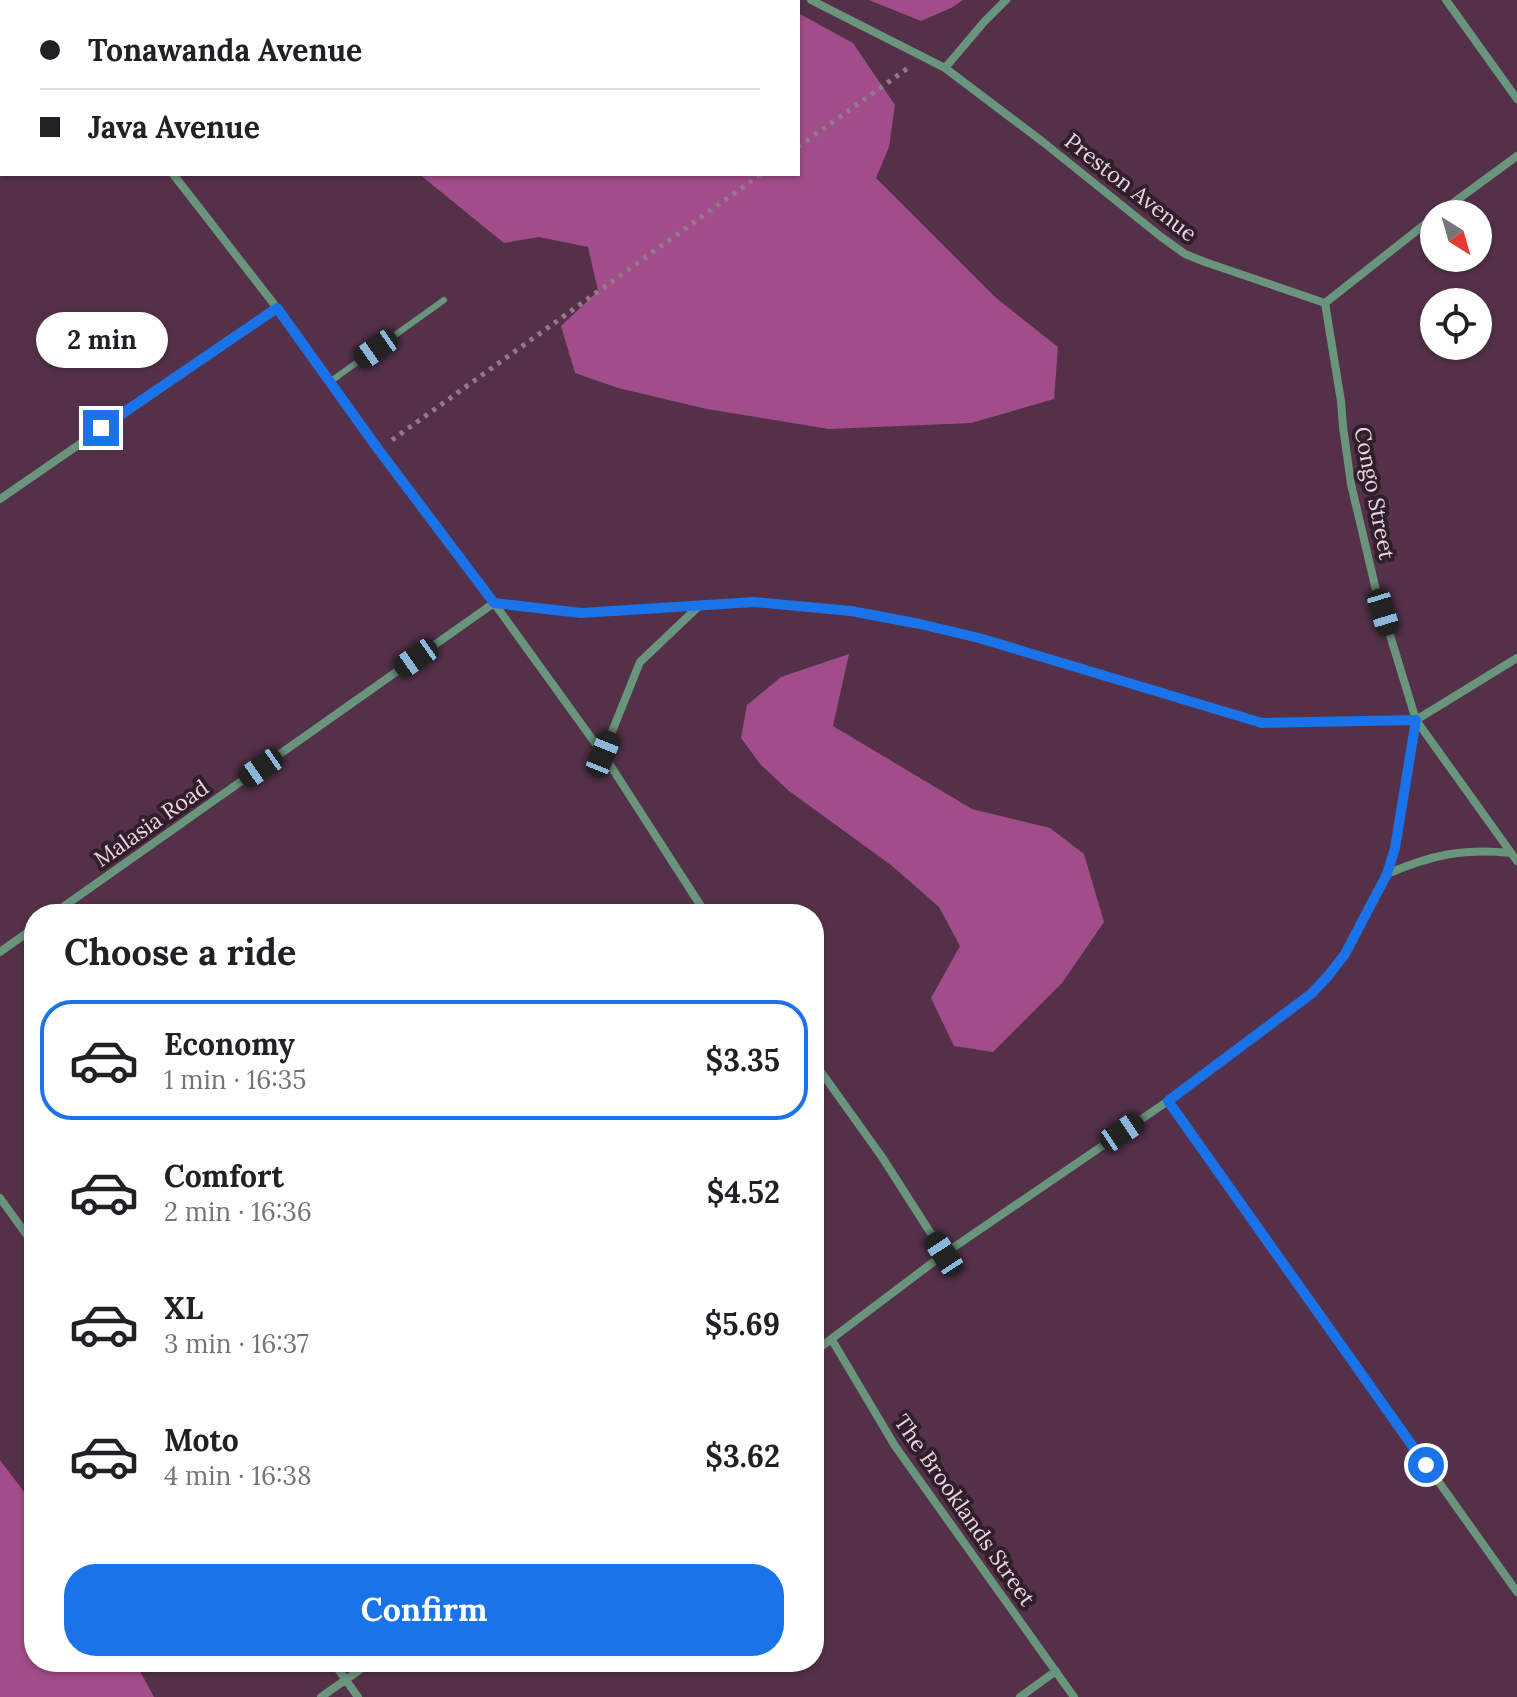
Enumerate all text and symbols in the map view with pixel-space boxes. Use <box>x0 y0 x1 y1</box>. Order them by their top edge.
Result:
text: Tonawanda Avenue <box>88 31 362 69</box>
text: Java Avenue <box>88 108 260 146</box>
street label: Preston Avenue <box>1059 127 1203 247</box>
north arrow <box>1420 200 1492 272</box>
map controls <box>1420 200 1492 360</box>
button: locate <box>1420 288 1492 360</box>
callout: 2 min <box>35 312 167 368</box>
text: 2 min <box>67 323 137 356</box>
car <box>349 325 403 373</box>
route end <box>83 410 119 446</box>
street label: Congo Street <box>1348 424 1402 562</box>
car <box>1365 586 1401 638</box>
car <box>389 634 443 682</box>
car <box>583 727 623 781</box>
car <box>234 744 288 792</box>
street label: Malasia Road <box>88 773 214 873</box>
text: Choose a ride <box>64 929 296 975</box>
icon: car <box>68 1024 140 1096</box>
text: Economy <box>164 1025 295 1063</box>
text: $3.35 <box>706 1041 780 1079</box>
text: 1 min · 16:35 <box>164 1063 306 1096</box>
car <box>1095 1109 1149 1155</box>
icon: car <box>68 1156 140 1228</box>
text: Comfort <box>164 1157 284 1195</box>
text: $4.52 <box>707 1173 780 1211</box>
text: 2 min · 16:36 <box>164 1195 312 1228</box>
car <box>921 1227 967 1281</box>
icon: car <box>68 1288 140 1360</box>
text: XL <box>164 1289 203 1327</box>
text: $5.69 <box>705 1305 780 1343</box>
text: 3 min · 16:37 <box>164 1327 309 1360</box>
street label: The Brooklands Street <box>888 1409 1042 1612</box>
icon: car <box>68 1420 140 1492</box>
text: Moto <box>164 1421 239 1459</box>
text: $3.62 <box>705 1437 780 1475</box>
route start <box>1408 1447 1444 1483</box>
text: 4 min · 16:38 <box>164 1459 312 1492</box>
button: Confirm <box>64 1564 784 1656</box>

